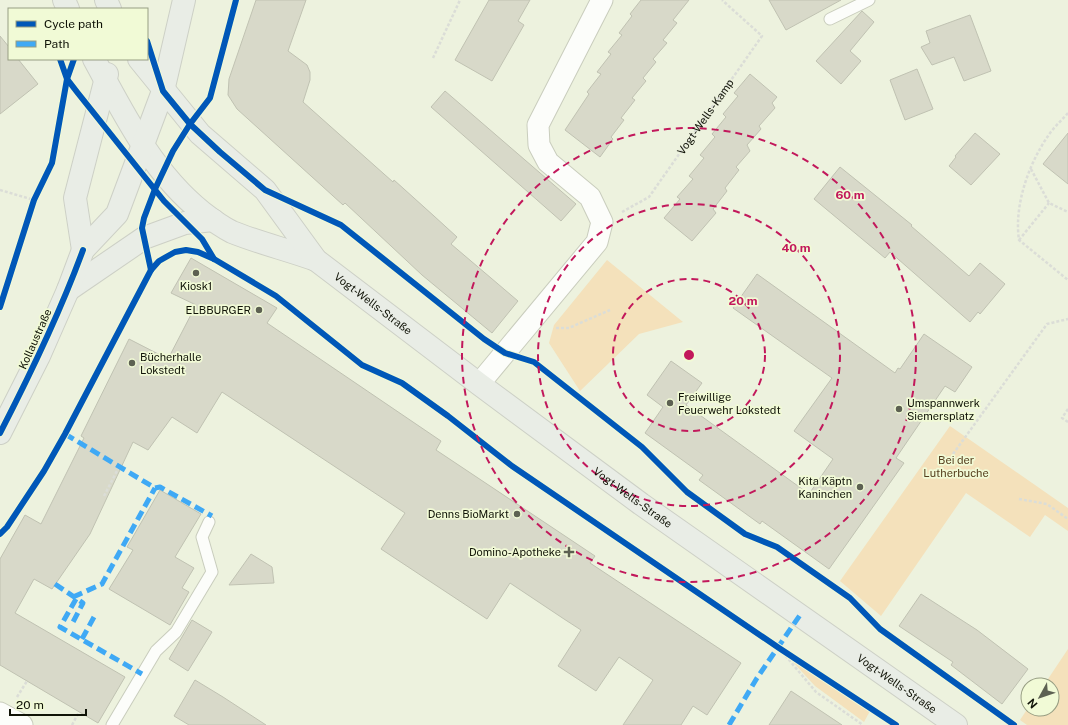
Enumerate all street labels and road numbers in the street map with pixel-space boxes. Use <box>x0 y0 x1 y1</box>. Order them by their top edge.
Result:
street label: Vogt-Wells-Kamp <box>675 76 736 157</box>
street label: Vogt-Wells-Straße <box>332 270 414 337</box>
street label: Kollaustraße <box>16 307 54 371</box>
street label: Vogt-Wells-Straße <box>591 465 674 530</box>
street label: Vogt-Wells-Straße <box>855 652 939 715</box>

